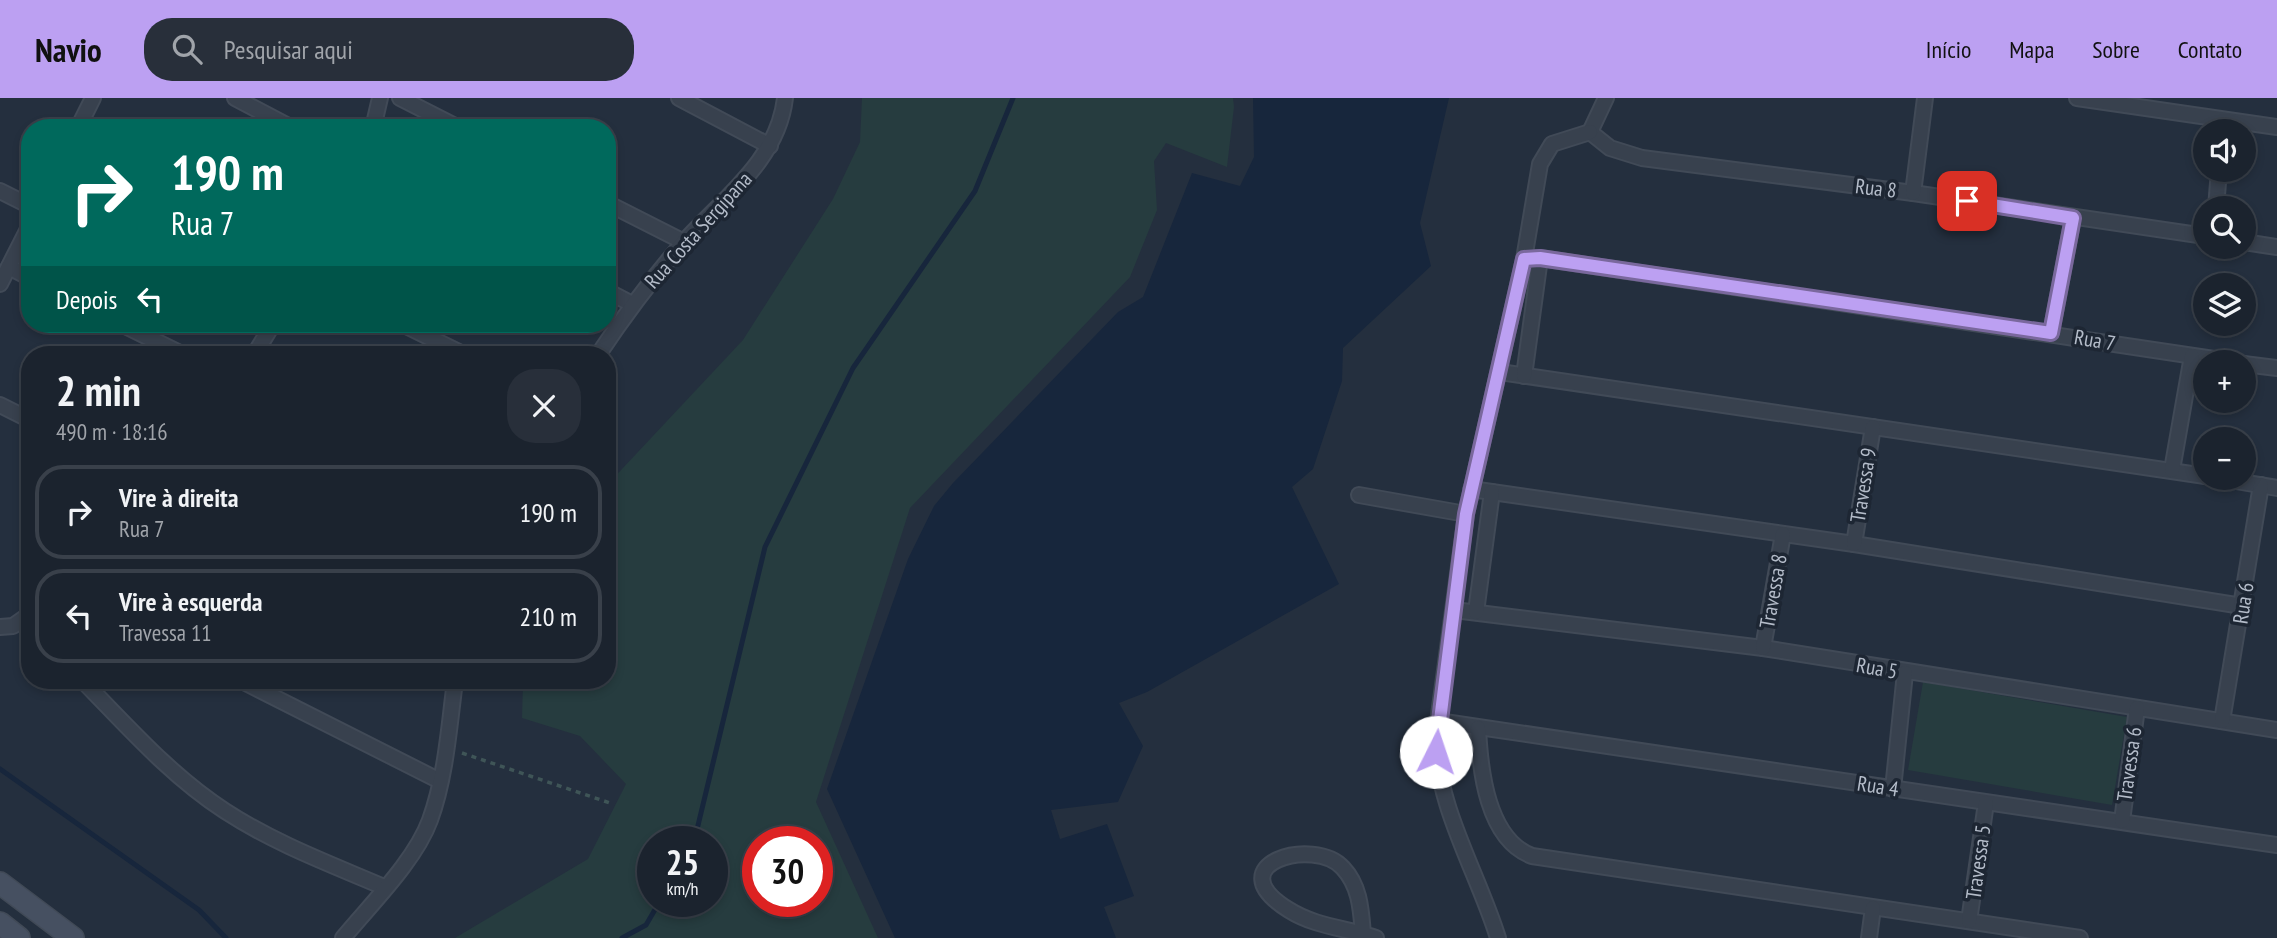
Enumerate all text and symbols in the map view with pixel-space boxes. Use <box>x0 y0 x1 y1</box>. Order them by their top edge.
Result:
search box <box>144 18 634 81</box>
text: Navio <box>35 28 102 71</box>
icon: search <box>168 30 206 68</box>
text: Pesquisar aqui <box>224 33 353 66</box>
text: Início <box>1926 34 1971 65</box>
text: Mapa <box>2009 34 2054 65</box>
text: Sobre <box>2092 34 2140 65</box>
text: Contato <box>2178 34 2242 65</box>
map controls <box>2193 119 2256 490</box>
button: sound <box>2193 119 2256 182</box>
text: 190 m <box>171 140 284 204</box>
icon: right <box>56 147 147 238</box>
street label: Rua Costa Sergipana <box>638 166 758 294</box>
pin <box>1937 171 1997 231</box>
street label: Rua 8 <box>1854 172 1898 204</box>
icon: arrive <box>1948 182 1986 220</box>
button: search <box>2193 196 2256 259</box>
text: Rua 7 <box>171 202 234 244</box>
button: layers <box>2193 273 2256 336</box>
icon: left <box>131 280 169 318</box>
text: Depois <box>56 283 117 316</box>
street label: Rua 7 <box>2072 323 2118 357</box>
button: + <box>2193 350 2256 413</box>
text: 2 min <box>56 363 141 418</box>
button: close <box>507 369 581 443</box>
text: 490 m · 18:16 <box>56 417 168 446</box>
button: − <box>2193 427 2256 490</box>
street label: Travessa 9 <box>1844 446 1882 524</box>
text: Vire à direita <box>119 481 238 514</box>
icon: right <box>60 493 98 531</box>
text: 190 m <box>519 496 577 529</box>
text: Rua 7 <box>119 514 164 543</box>
street label: Travessa 8 <box>1753 552 1793 630</box>
street label: Rua 6 <box>2226 580 2260 626</box>
text: Vire à esquerda <box>119 585 262 618</box>
icon: left <box>60 597 98 635</box>
text: 210 m <box>519 600 577 633</box>
text: Travessa 11 <box>119 618 212 647</box>
street label: Rua 5 <box>1854 651 1900 685</box>
position arrow <box>1399 715 1473 789</box>
street label: Travessa 6 <box>2110 725 2148 803</box>
street label: Rua 4 <box>1855 769 1901 803</box>
street label: Travessa 5 <box>1959 823 1997 901</box>
speed limit sign: 30 <box>742 826 833 917</box>
text: 25 <box>666 839 699 885</box>
text: km/h <box>667 877 698 900</box>

